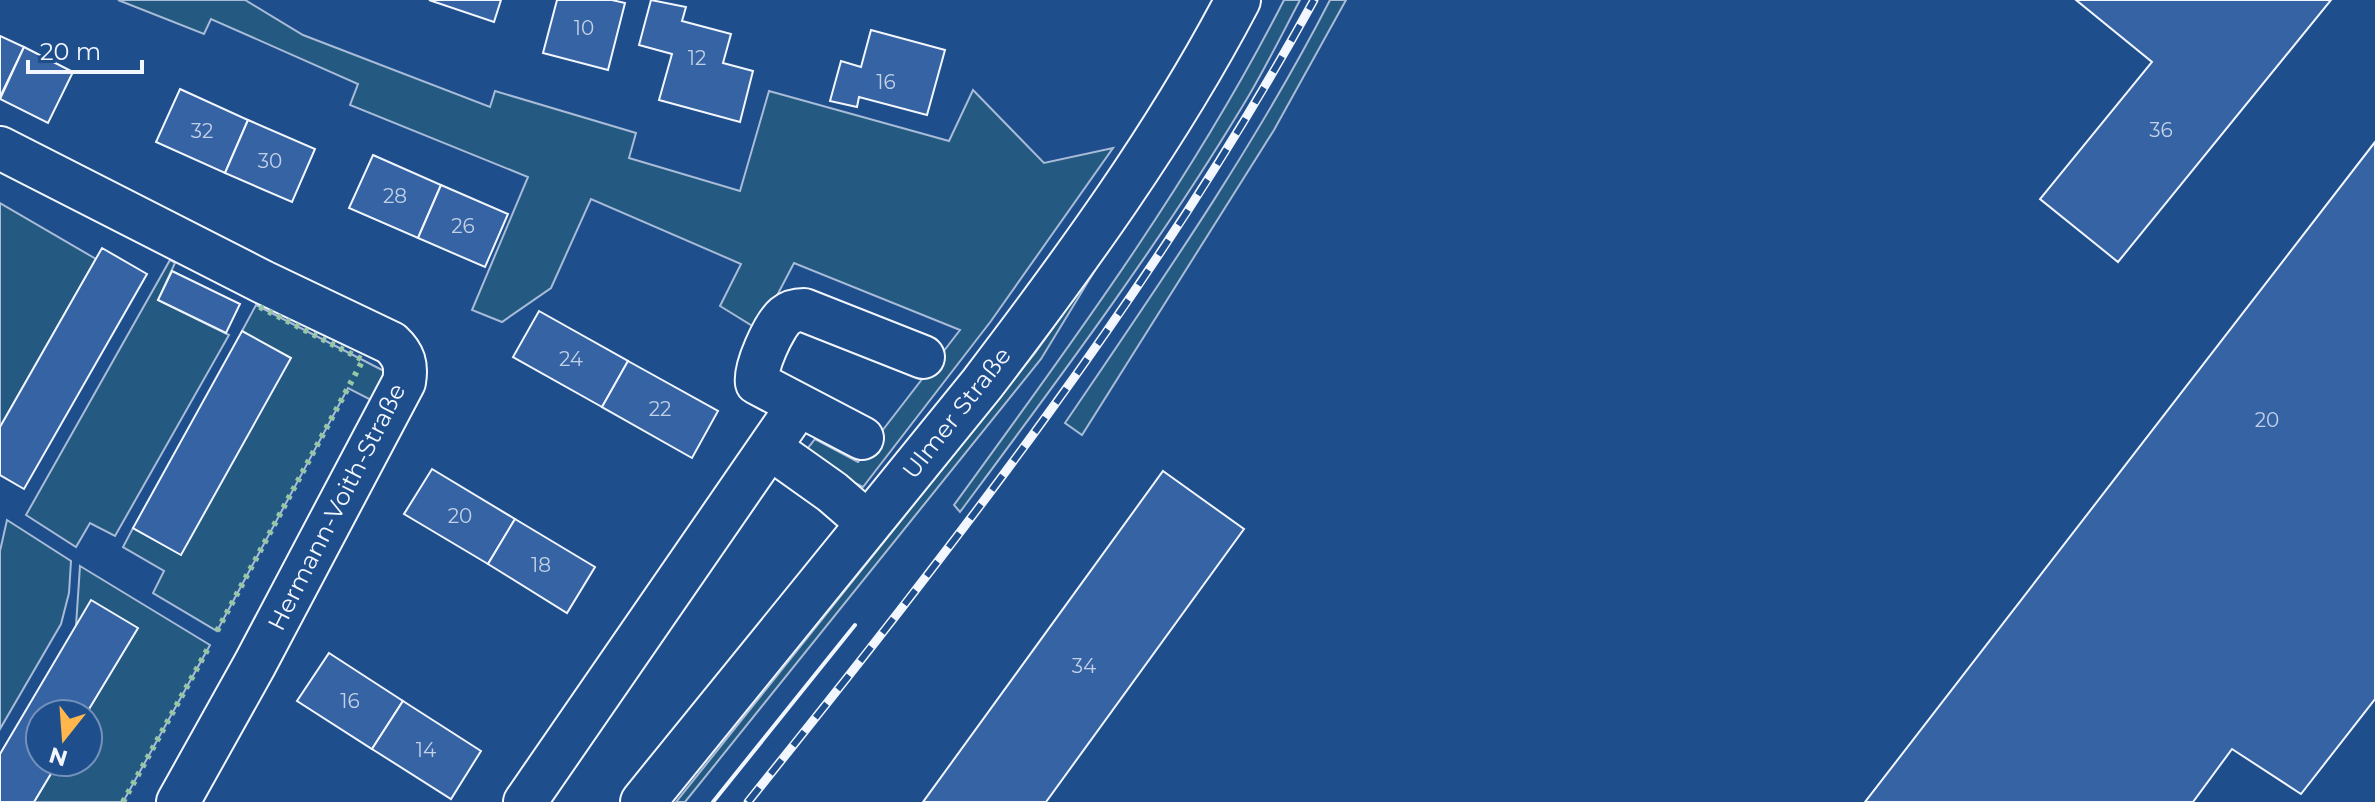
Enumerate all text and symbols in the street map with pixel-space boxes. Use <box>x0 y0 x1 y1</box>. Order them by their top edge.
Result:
house number: 10 <box>574 16 594 40</box>
scale bar <box>28 24 142 74</box>
text: 20 m <box>40 37 101 66</box>
house number: 12 <box>688 46 706 70</box>
house number: 16 <box>876 70 896 94</box>
house number: 36 <box>2149 118 2173 142</box>
house number: 32 <box>191 119 213 143</box>
house number: 30 <box>258 149 282 173</box>
house number: 28 <box>383 184 407 208</box>
house number: 26 <box>451 214 475 238</box>
street label: Ulmer Straße <box>896 341 1017 484</box>
house number: 24 <box>559 347 583 371</box>
street label: Hermann-Voith-Straße <box>262 378 412 635</box>
house number: 22 <box>649 397 671 421</box>
house number: 20 <box>2255 408 2279 432</box>
house number: 20 <box>448 504 472 528</box>
house number: 18 <box>531 553 551 577</box>
house number: 34 <box>1072 654 1096 678</box>
house number: 16 <box>340 689 360 713</box>
north arrow <box>24 698 104 778</box>
house number: 14 <box>416 738 436 762</box>
text: N <box>46 741 71 772</box>

